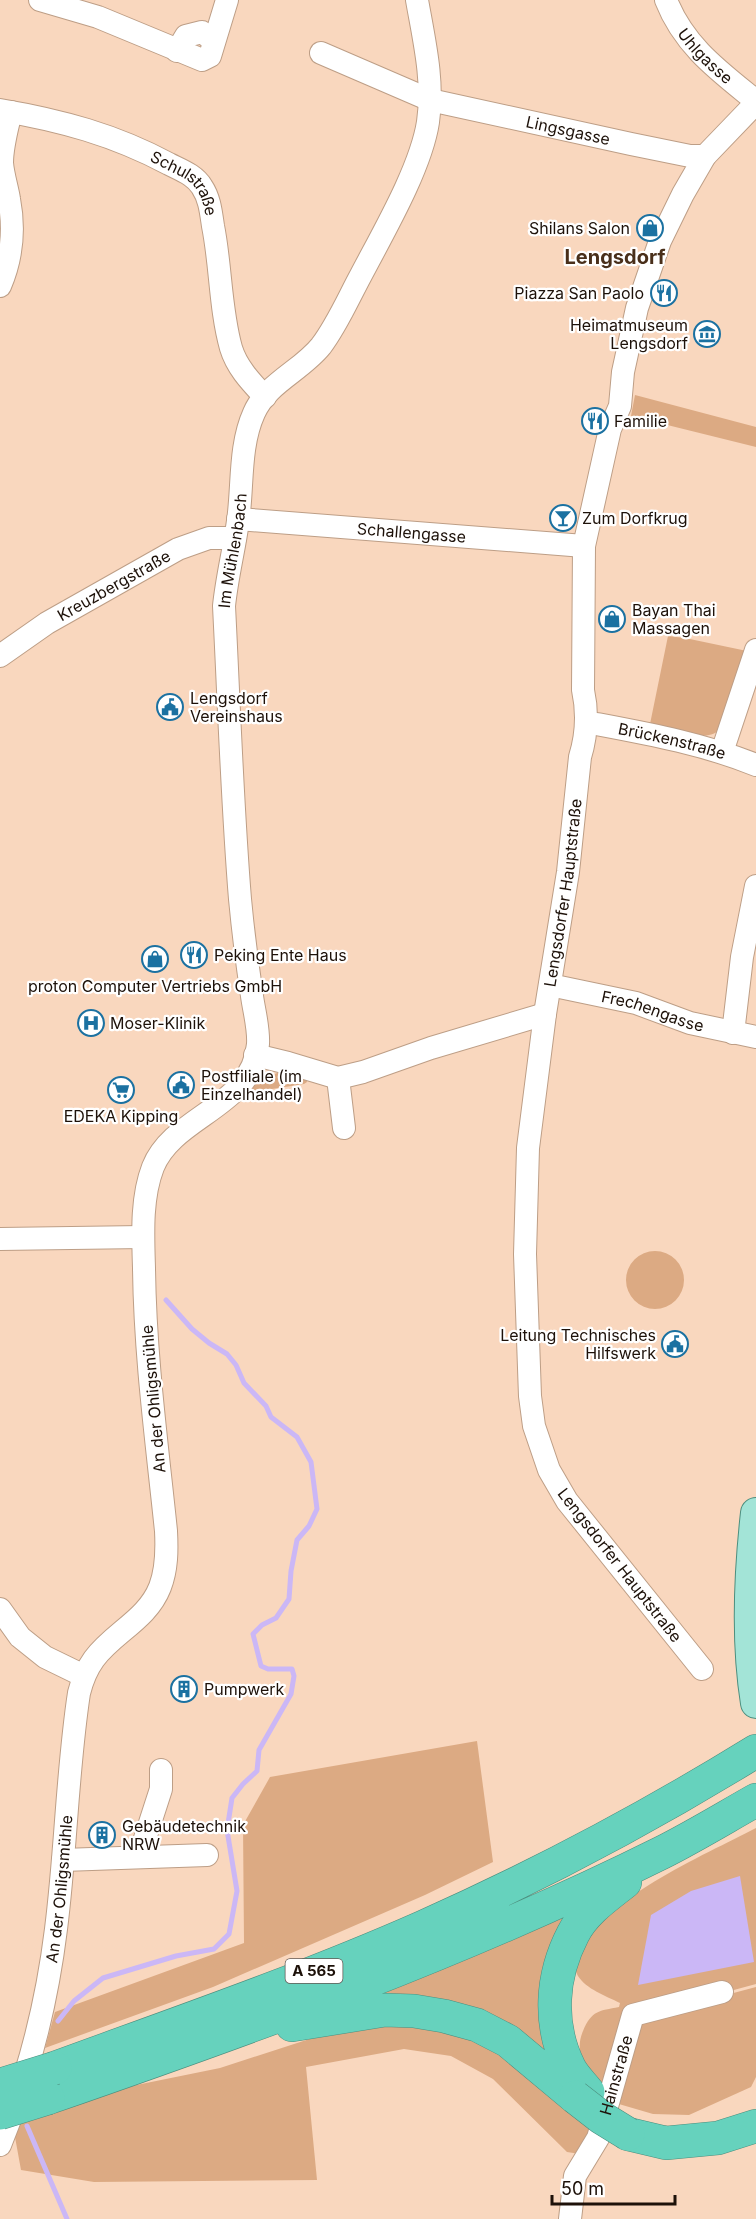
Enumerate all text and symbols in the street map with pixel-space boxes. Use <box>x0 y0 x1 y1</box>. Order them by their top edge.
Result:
street label: Uhlgasse <box>674 24 737 88</box>
street label: Lingsgasse <box>524 111 612 149</box>
street label: Schulstraße <box>147 146 221 217</box>
shop icon: Shilans Salon <box>635 213 665 243</box>
place label: Shilans Salon <box>529 218 630 238</box>
district label: Lengsdorf <box>565 245 665 269</box>
restaurant icon: Piazza San Paolo <box>649 278 679 308</box>
place label: Piazza San Paolo <box>514 283 644 303</box>
place label: Heimatmuseum Lengsdorf <box>570 315 688 353</box>
museum icon: Heimatmuseum Lengsdorf <box>692 319 722 349</box>
restaurant icon: Familie <box>580 406 610 436</box>
place label: Familie <box>614 411 667 431</box>
street label: Im Mühlenbach <box>214 492 251 609</box>
bar icon: Zum Dorfkrug <box>548 503 578 533</box>
place label: Zum Dorfkrug <box>582 508 687 528</box>
street label: Schallengasse <box>356 518 467 547</box>
street label: Kreuzbergstraße <box>54 545 174 625</box>
place label: Bayan Thai Massagen <box>632 600 716 638</box>
shop icon: Bayan Thai Massagen <box>597 604 627 634</box>
place label: Lengsdorf Vereinshaus <box>190 688 283 726</box>
public building icon: Lengsdorf Vereinshaus <box>155 692 185 722</box>
street label: Brückenstraße <box>616 718 728 763</box>
street label: Lengsdorfer Hauptstraße <box>540 797 586 988</box>
restaurant icon: Peking Ente Haus <box>179 940 209 970</box>
shop icon: proton Computer Vertriebs GmbH <box>140 944 170 974</box>
place label: Peking Ente Haus <box>214 945 347 965</box>
place label: proton Computer Vertriebs GmbH <box>28 976 282 996</box>
street label: Frechengasse <box>600 986 706 1036</box>
hospital icon: Moser-Klinik <box>76 1008 106 1038</box>
place label: Moser-Klinik <box>110 1013 205 1033</box>
place label: Postfiliale (im Einzelhandel) <box>201 1066 302 1104</box>
public building icon: Postfiliale (im Einzelhandel) <box>166 1070 196 1100</box>
supermarket icon: EDEKA Kipping <box>106 1075 136 1105</box>
place label: EDEKA Kipping <box>64 1106 178 1126</box>
street label: An der Ohligsmühle <box>137 1324 169 1474</box>
place label: Leitung Technisches Hilfswerk <box>500 1325 656 1363</box>
public building icon: Leitung Technisches Hilfswerk <box>660 1329 690 1359</box>
street label: Lengsdorfer Hauptstraße <box>554 1484 686 1646</box>
building icon: Pumpwerk <box>169 1674 199 1704</box>
place label: Pumpwerk <box>204 1679 285 1699</box>
street label: An der Ohligsmühle <box>41 1814 76 1964</box>
place label: Gebäudetechnik NRW <box>122 1816 246 1854</box>
building icon: Gebäudetechnik NRW <box>87 1820 117 1850</box>
road number: A 565 <box>286 1959 342 1983</box>
street label: Hainstraße <box>595 2033 637 2117</box>
scale bar <box>552 2168 675 2206</box>
text: 50 m <box>561 2178 604 2199</box>

